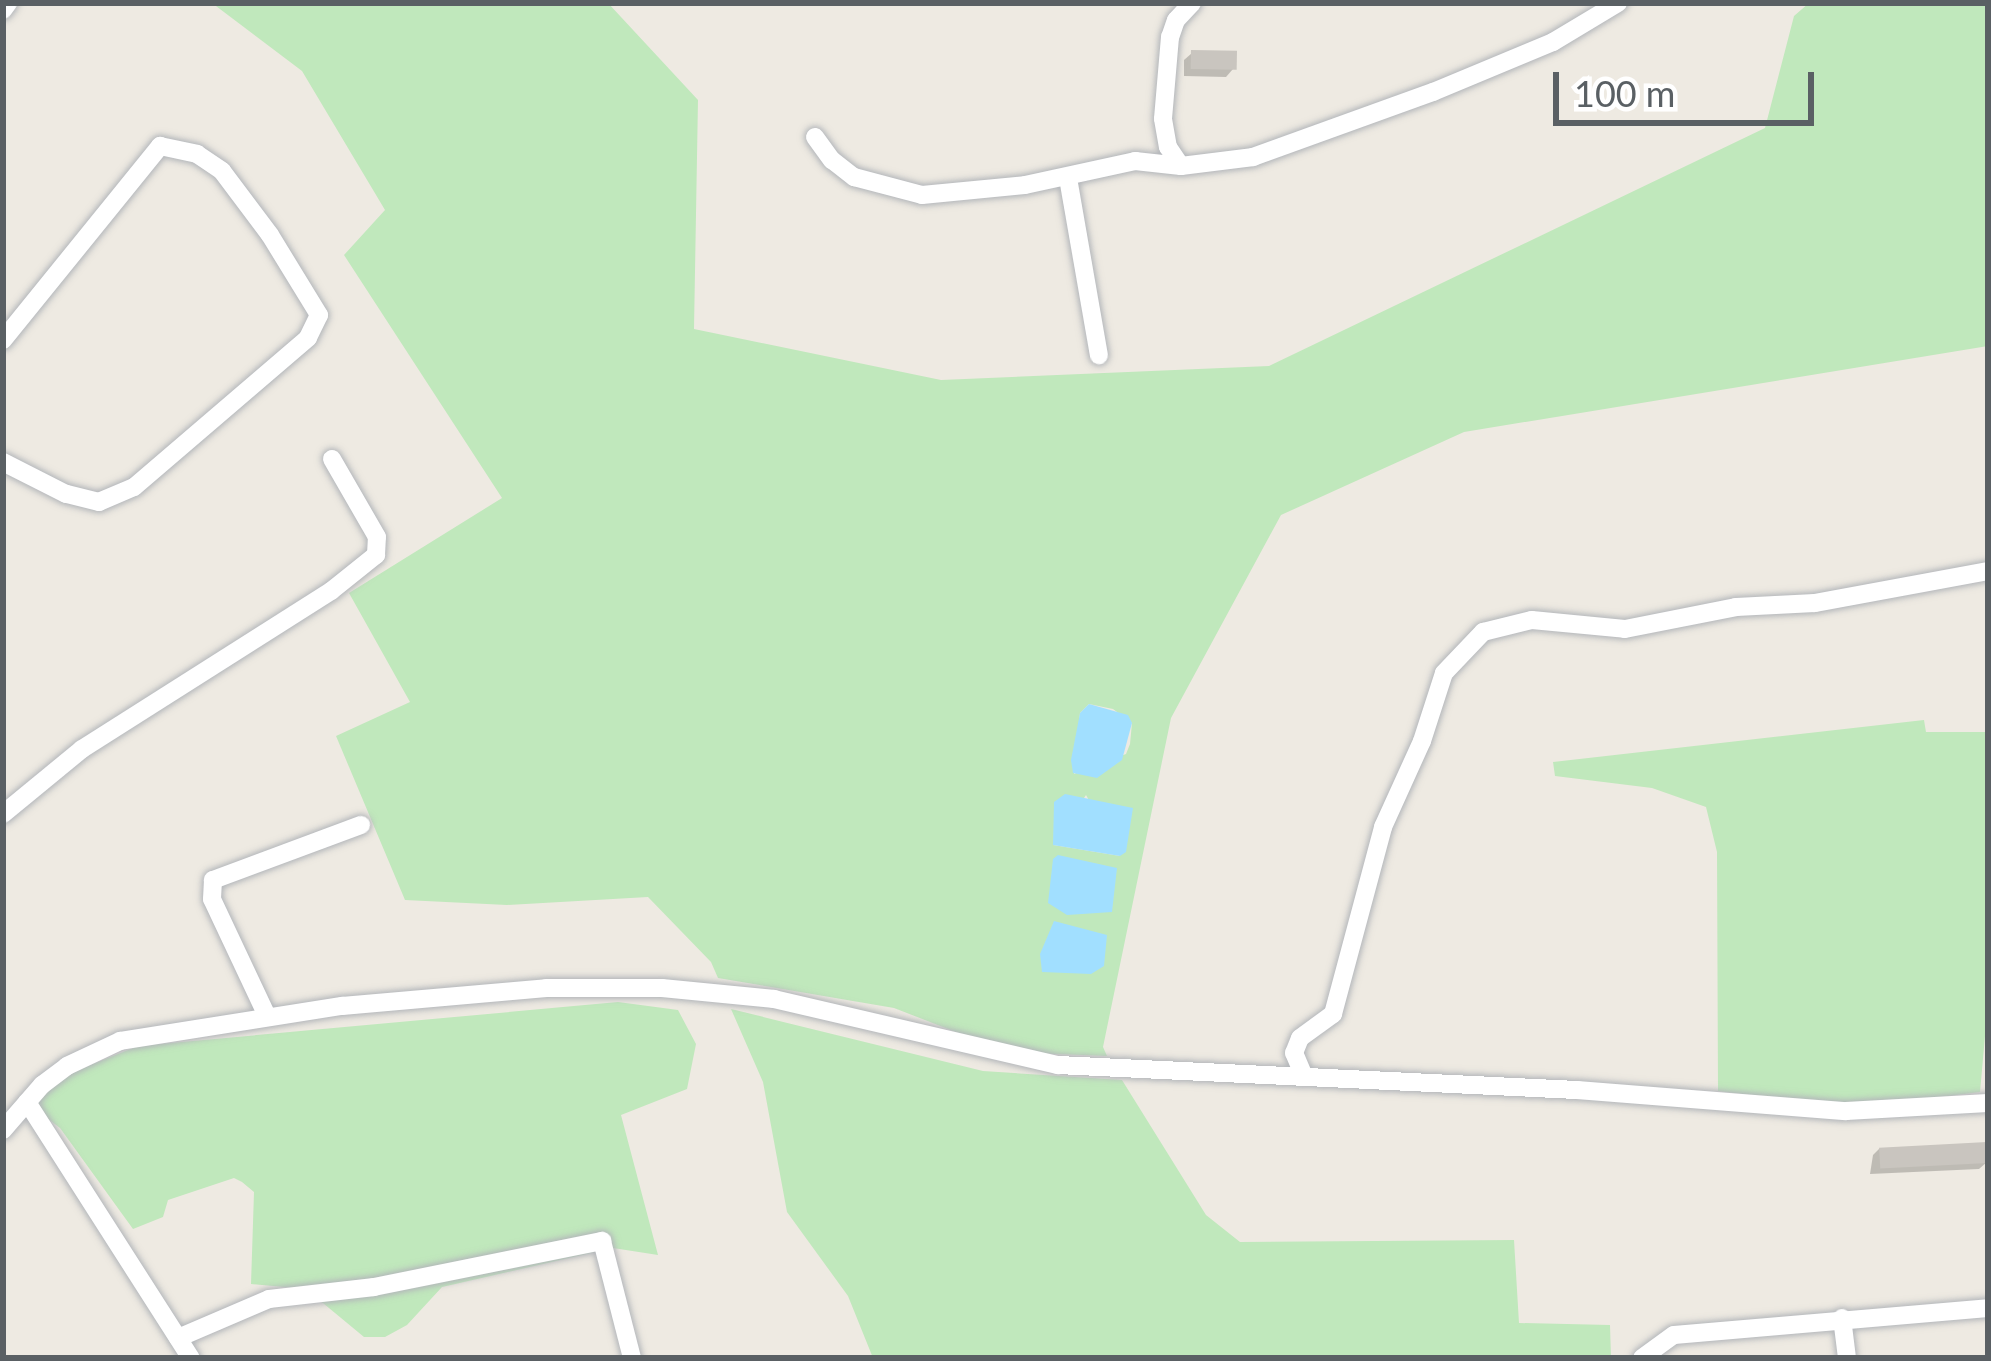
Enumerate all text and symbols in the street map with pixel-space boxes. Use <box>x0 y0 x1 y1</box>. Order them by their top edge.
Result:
scale bar <box>1559 48 1820 122</box>
text: 100 m <box>1574 71 1675 115</box>

